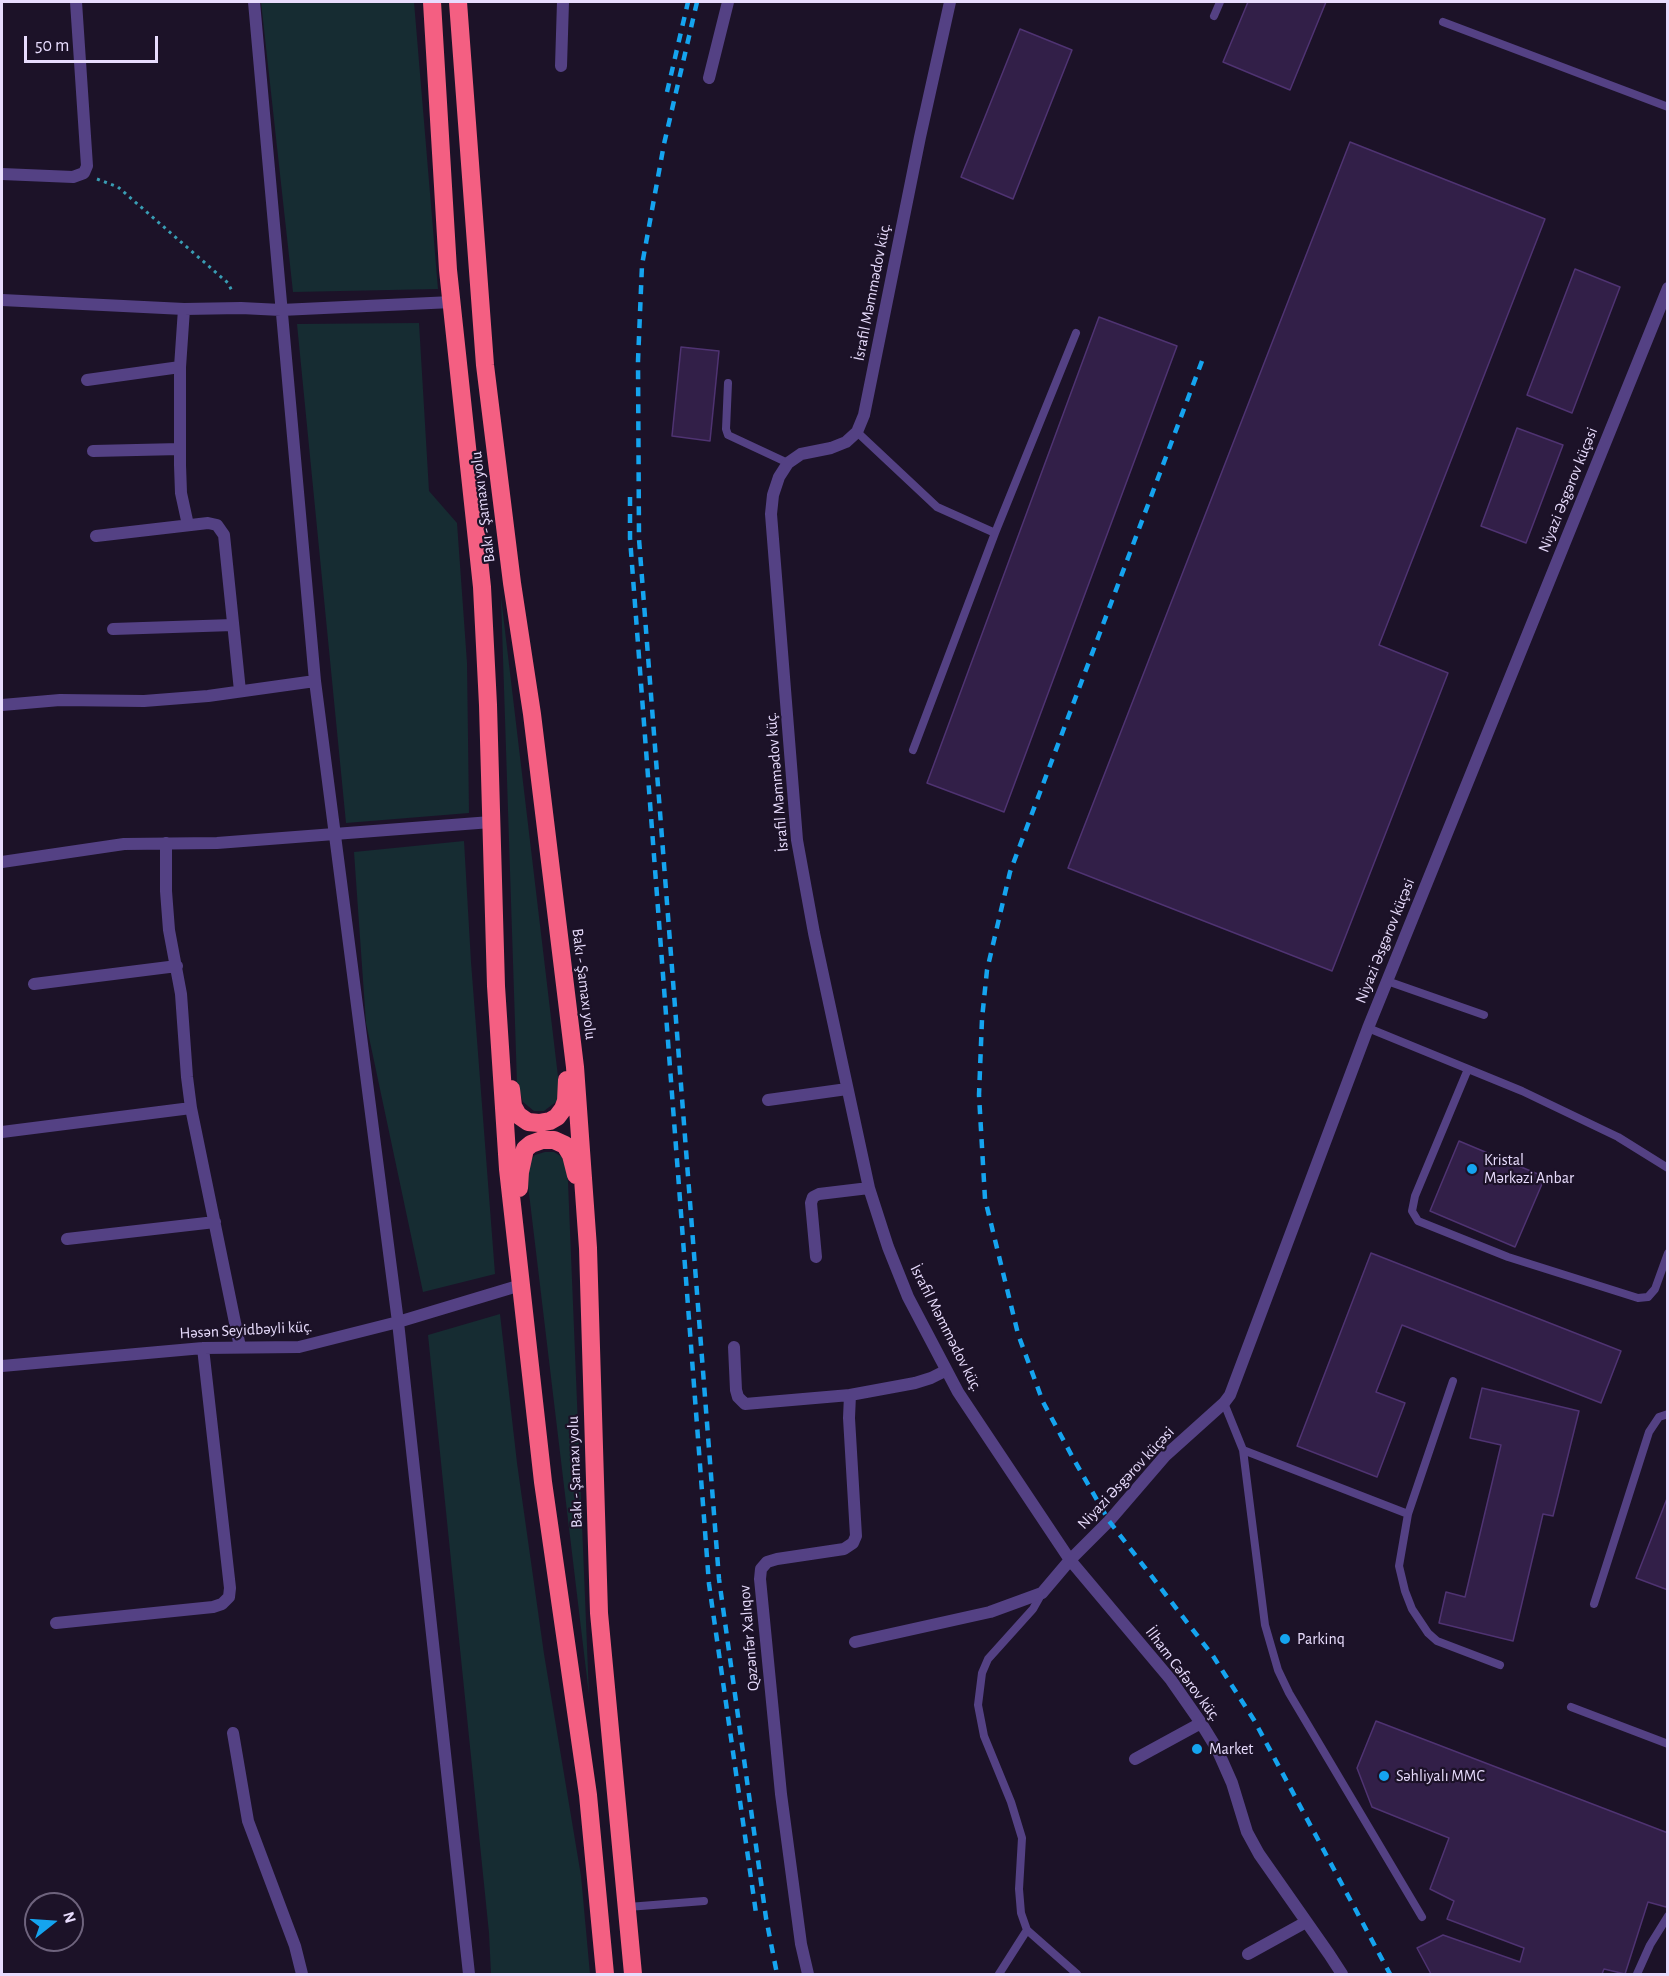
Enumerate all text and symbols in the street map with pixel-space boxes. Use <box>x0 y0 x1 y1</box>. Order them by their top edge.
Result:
scale bar <box>27 24 160 62</box>
text: 50 m <box>35 37 69 55</box>
street label: İsrafil Məmmədov küç. <box>849 221 895 363</box>
street label: Niyazi Əsgərov küçəsi <box>1534 425 1602 555</box>
street label: Bakı - Şamaxı yolu <box>467 450 499 564</box>
street label: İsrafil Məmmədov küç. <box>761 711 793 853</box>
street label: Niyazi Əsgərov küçəsi <box>1351 876 1419 1006</box>
street label: Bakı - Şamaxı yolu <box>568 927 600 1041</box>
place label: Kristal Mərkəzi Anbar <box>1484 1150 1574 1188</box>
marker: Kristal Mərkəzi Anbar <box>1465 1162 1479 1176</box>
street label: İsrafil Məmmədov küç. <box>906 1261 986 1395</box>
street label: Həsən Seyidbəyli küç. <box>179 1317 313 1343</box>
street label: Bakı - Şamaxı yolu <box>563 1416 587 1528</box>
street label: Niyazi Əsgərov küçəsi <box>1074 1423 1178 1533</box>
street label: Qəzənfər Xalıqov <box>735 1584 763 1692</box>
street label: İlham Cəfərov küç. <box>1141 1623 1225 1725</box>
place label: Parkinq <box>1297 1629 1345 1649</box>
marker: Parkinq <box>1278 1632 1292 1646</box>
place label: Market <box>1209 1739 1253 1759</box>
marker: Market <box>1190 1742 1204 1756</box>
place label: Səhliyalı MMC <box>1396 1766 1485 1786</box>
marker: Səhliyalı MMC <box>1377 1769 1391 1783</box>
north arrow <box>24 1892 84 1952</box>
text: N <box>60 1910 79 1925</box>

